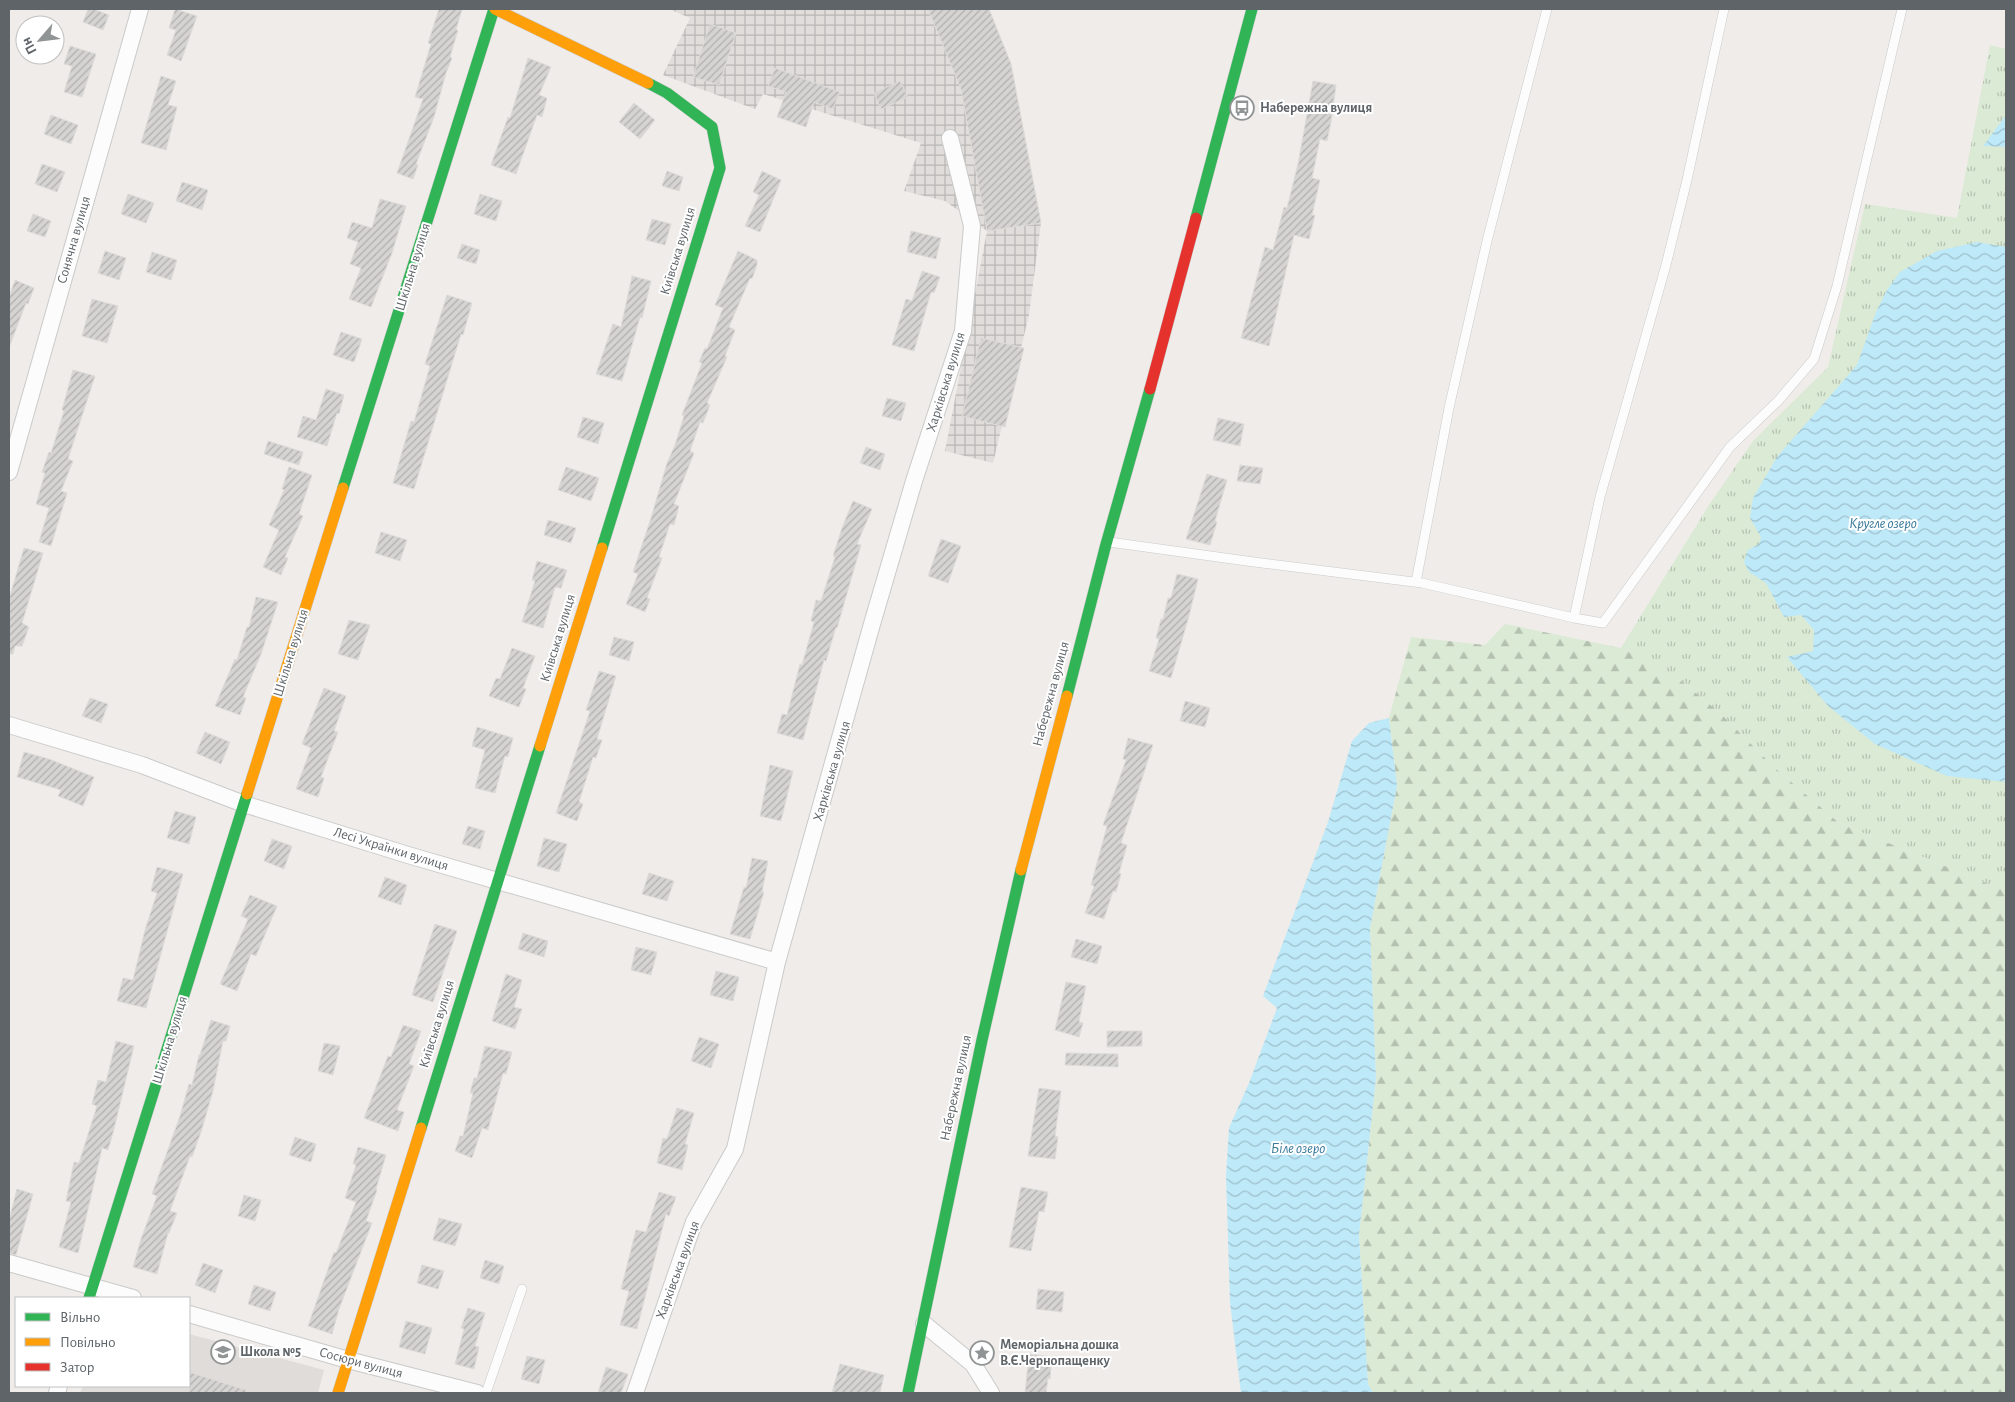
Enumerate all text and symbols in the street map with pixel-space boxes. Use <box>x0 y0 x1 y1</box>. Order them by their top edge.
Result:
north arrow <box>15 15 65 65</box>
text: Пн <box>19 35 40 56</box>
bus stop icon: Набережна вулиця <box>1229 95 1255 121</box>
place label: Набережна вулиця <box>1260 101 1372 115</box>
street label: Сонячна вулиця <box>55 195 93 285</box>
street label: Київська вулиця <box>658 205 698 297</box>
street label: Шкільна вулиця <box>393 221 433 313</box>
street label: Харківська вулиця <box>924 330 968 434</box>
water label: Кругле озеро <box>1849 516 1917 531</box>
street label: Київська вулиця <box>538 592 578 684</box>
street label: Шкільна вулиця <box>271 607 311 699</box>
street label: Набережна вулиця <box>1030 640 1072 748</box>
street label: Харківська вулиця <box>811 719 853 823</box>
street label: Лесі Українки вулиця <box>332 825 450 873</box>
street label: Київська вулиця <box>417 978 457 1070</box>
street label: Шкільна вулиця <box>150 994 190 1086</box>
street label: Набережна вулиця <box>938 1034 974 1142</box>
water label: Біле озеро <box>1271 1141 1325 1156</box>
street label: Харківська вулиця <box>654 1219 702 1321</box>
legend <box>15 1297 190 1387</box>
text: Вільно <box>60 1310 100 1325</box>
text: Повільно <box>60 1335 116 1350</box>
place label: Меморіальна дошка В.Є.Чернопащенку <box>1000 1338 1119 1368</box>
school or university icon: Школа №5 <box>210 1339 236 1365</box>
place icon: Меморіальна дошка В.Є.Чернопащенку <box>969 1340 995 1366</box>
place label: Школа №5 <box>240 1345 301 1359</box>
street label: Сосюри вулиця <box>318 1345 404 1381</box>
text: Затор <box>60 1360 95 1375</box>

